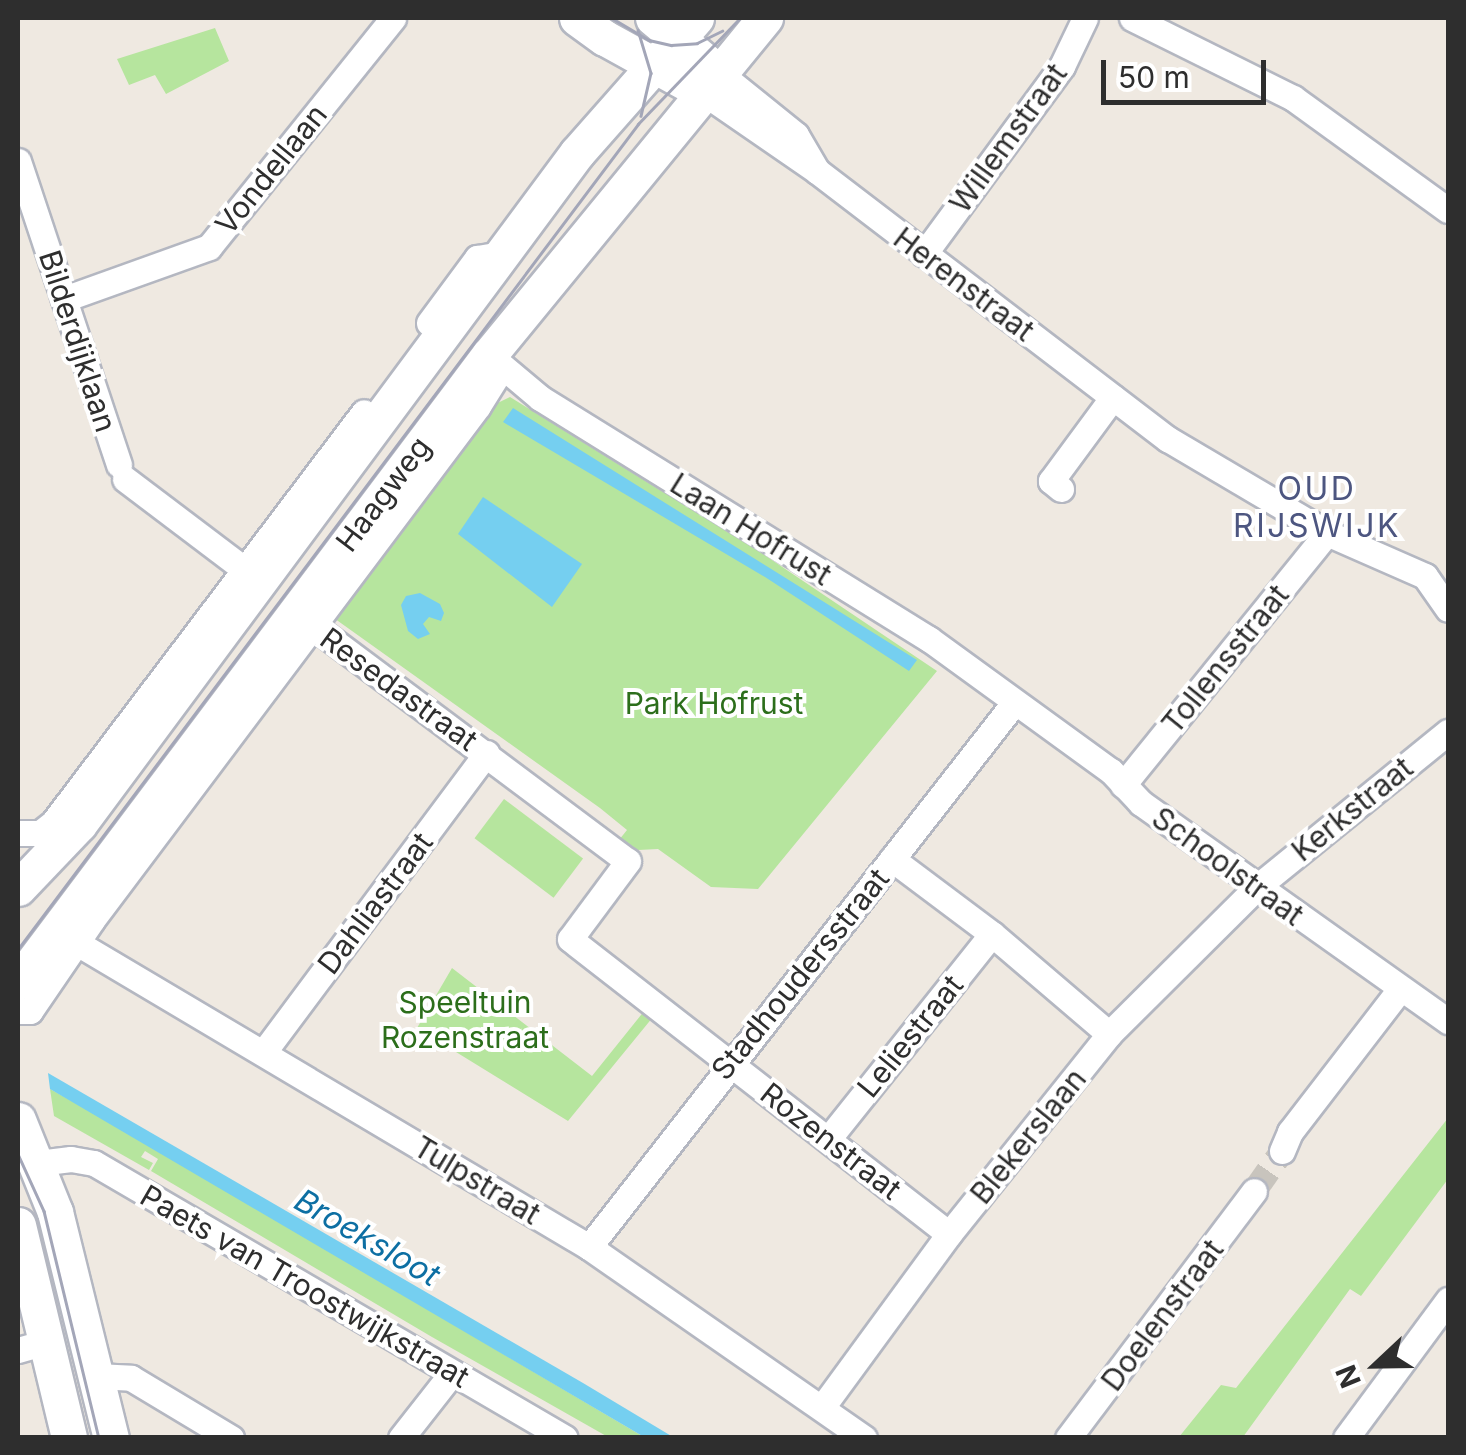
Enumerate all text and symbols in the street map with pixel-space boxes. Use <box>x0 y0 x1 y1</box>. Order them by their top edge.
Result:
scale bar <box>1106 40 1271 102</box>
street label: Willemstraat <box>942 56 1074 220</box>
text: 50 m <box>1118 59 1190 95</box>
street label: Vondellaan <box>208 97 334 241</box>
street label: Herenstraat <box>887 220 1041 348</box>
street label: Bilderdijklaan <box>32 246 124 436</box>
street label: Haagweg <box>328 430 438 558</box>
street label: Laan Hofrust <box>664 465 838 593</box>
district label: OUD RIJSWIJK <box>1233 471 1401 546</box>
street label: Tollensstraat <box>1154 577 1296 741</box>
street label: Resedastraat <box>313 620 485 758</box>
park label: Park Hofrust <box>625 685 803 721</box>
street label: Kerkstraat <box>1284 749 1420 869</box>
street label: Schoolstraat <box>1145 799 1311 933</box>
street label: Dahliastraat <box>310 825 440 981</box>
street label: Stadhoudersstraat <box>704 861 896 1087</box>
street label: Leliestraat <box>850 968 970 1104</box>
park label: Speeltuin Rozenstraat <box>381 984 549 1054</box>
street label: Blekerslaan <box>963 1061 1093 1211</box>
street label: Rozenstraat <box>754 1075 908 1207</box>
street label: Tulpstraat <box>407 1128 547 1232</box>
street label: Paets van Troostwijkstraat <box>134 1177 476 1395</box>
water label: Broeksloot <box>288 1181 446 1295</box>
street label: Doelenstraat <box>1093 1232 1231 1398</box>
north arrow <box>1326 1315 1426 1415</box>
text: N <box>1328 1360 1368 1393</box>

